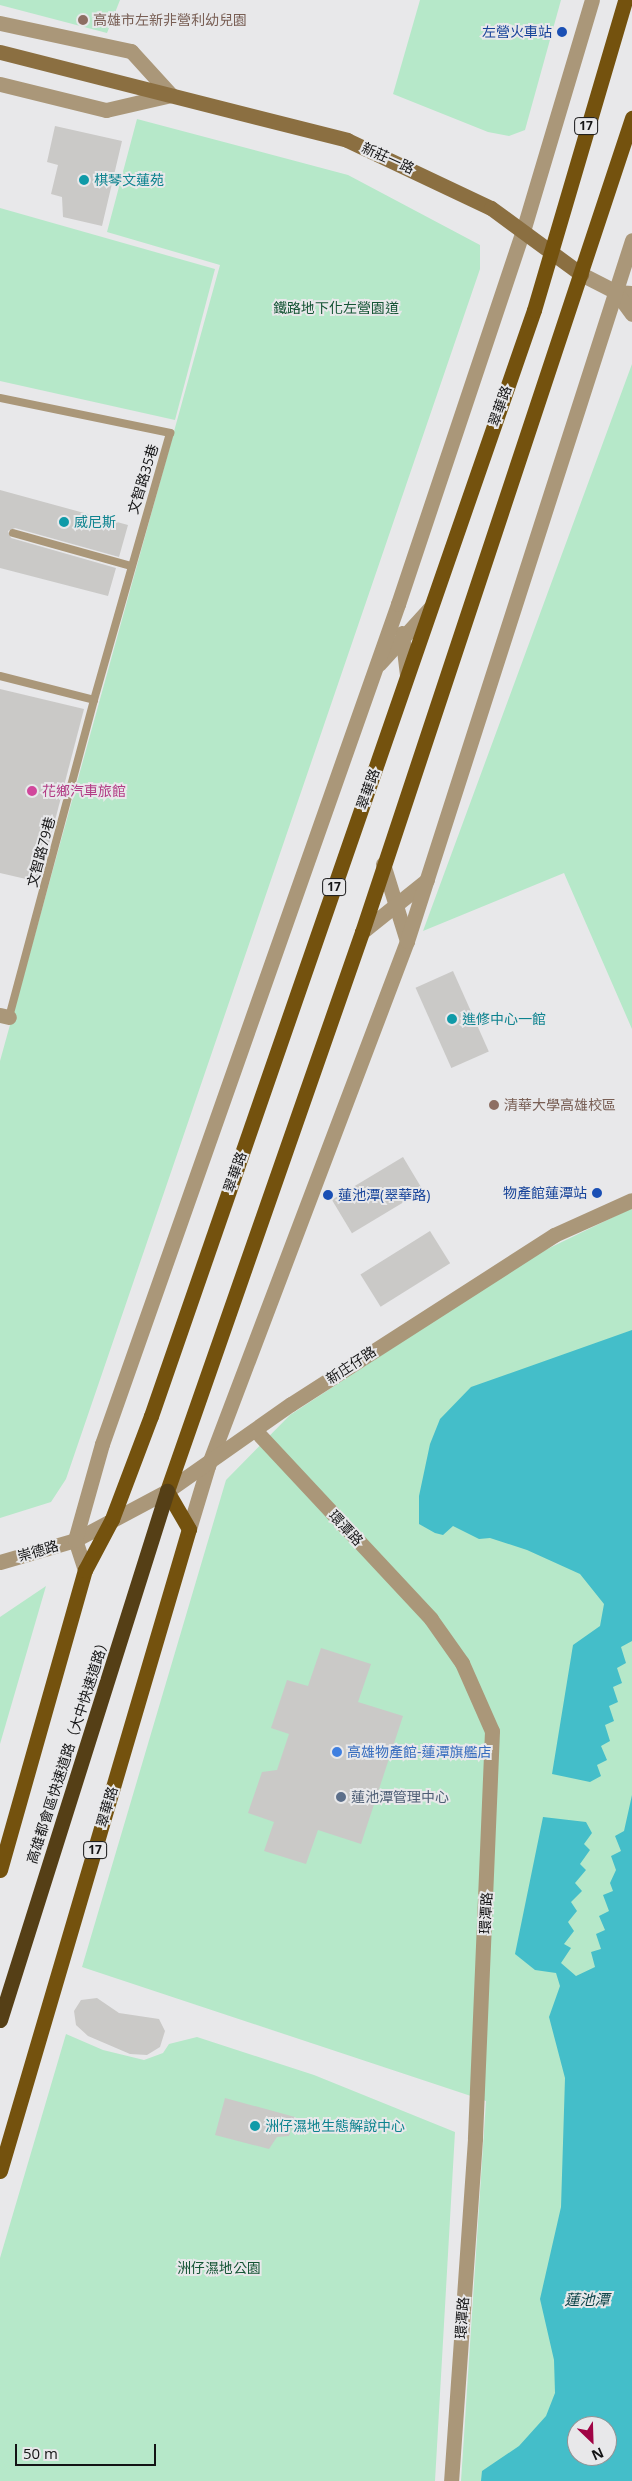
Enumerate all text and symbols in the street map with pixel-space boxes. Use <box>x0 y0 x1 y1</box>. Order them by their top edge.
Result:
place label: 高雄市左新非營利幼兒園 <box>93 12 247 28</box>
marker: 高雄市左新非營利幼兒園 <box>77 14 89 26</box>
place label: 左營火車站 <box>482 24 552 40</box>
marker: 左營火車站 <box>556 26 568 38</box>
road number: 17 <box>574 116 598 136</box>
street label: 新莊一路 <box>359 139 417 177</box>
place label: 棋琴文蓮苑 <box>94 172 164 188</box>
marker: 棋琴文蓮苑 <box>78 174 90 186</box>
park label: 鐵路地下化左營園道 <box>273 300 399 316</box>
street label: 翠華路 <box>485 383 515 429</box>
street label: 文智路35巷 <box>124 442 162 516</box>
place label: 威尼斯 <box>74 514 116 530</box>
marker: 威尼斯 <box>58 516 70 528</box>
street label: 翠華路 <box>353 766 383 812</box>
place label: 花鄉汽車旅館 <box>42 783 126 799</box>
marker: 花鄉汽車旅館 <box>26 785 38 797</box>
street label: 文智路79巷 <box>24 815 58 889</box>
road number: 17 <box>322 878 346 896</box>
place label: 進修中心一館 <box>462 1011 546 1027</box>
marker: 進修中心一館 <box>446 1013 458 1025</box>
place label: 清華大學高雄校區 <box>504 1097 616 1113</box>
marker: 清華大學高雄校區 <box>488 1099 500 1111</box>
street label: 翠華路 <box>220 1149 250 1195</box>
place label: 物產館蓮潭站 <box>503 1185 587 1201</box>
place label: 蓮池潭(翠華路) <box>338 1187 430 1203</box>
marker: 物產館蓮潭站 <box>591 1187 603 1199</box>
marker: 蓮池潭(翠華路) <box>322 1189 334 1201</box>
street label: 新庄仔路 <box>323 1343 379 1387</box>
street label: 環潭路 <box>326 1507 366 1549</box>
street label: 崇德路 <box>15 1537 61 1565</box>
street label: 高雄都會區快速道路（大中快速道路） <box>23 1634 113 1866</box>
place label: 高雄物產館-蓮潭旗艦店 <box>347 1744 492 1760</box>
marker: 高雄物產館-蓮潭旗艦店 <box>331 1746 343 1758</box>
street label: 翠華路 <box>93 1784 121 1830</box>
place label: 蓮池潭管理中心 <box>351 1789 449 1805</box>
marker: 蓮池潭管理中心 <box>335 1791 347 1803</box>
road number: 17 <box>82 1840 108 1860</box>
street label: 環潭路 <box>477 1892 495 1934</box>
place label: 洲仔濕地生態解說中心 <box>265 2118 405 2134</box>
marker: 洲仔濕地生態解說中心 <box>249 2120 261 2132</box>
park label: 洲仔濕地公園 <box>177 2260 261 2276</box>
water label: 蓮池潭 <box>565 2291 609 2309</box>
street label: 環潭路 <box>452 2296 472 2340</box>
north arrow <box>567 2416 617 2466</box>
scale bar <box>18 2434 159 2466</box>
text: 50 m <box>23 2443 58 2463</box>
text: N <box>589 2443 607 2465</box>

